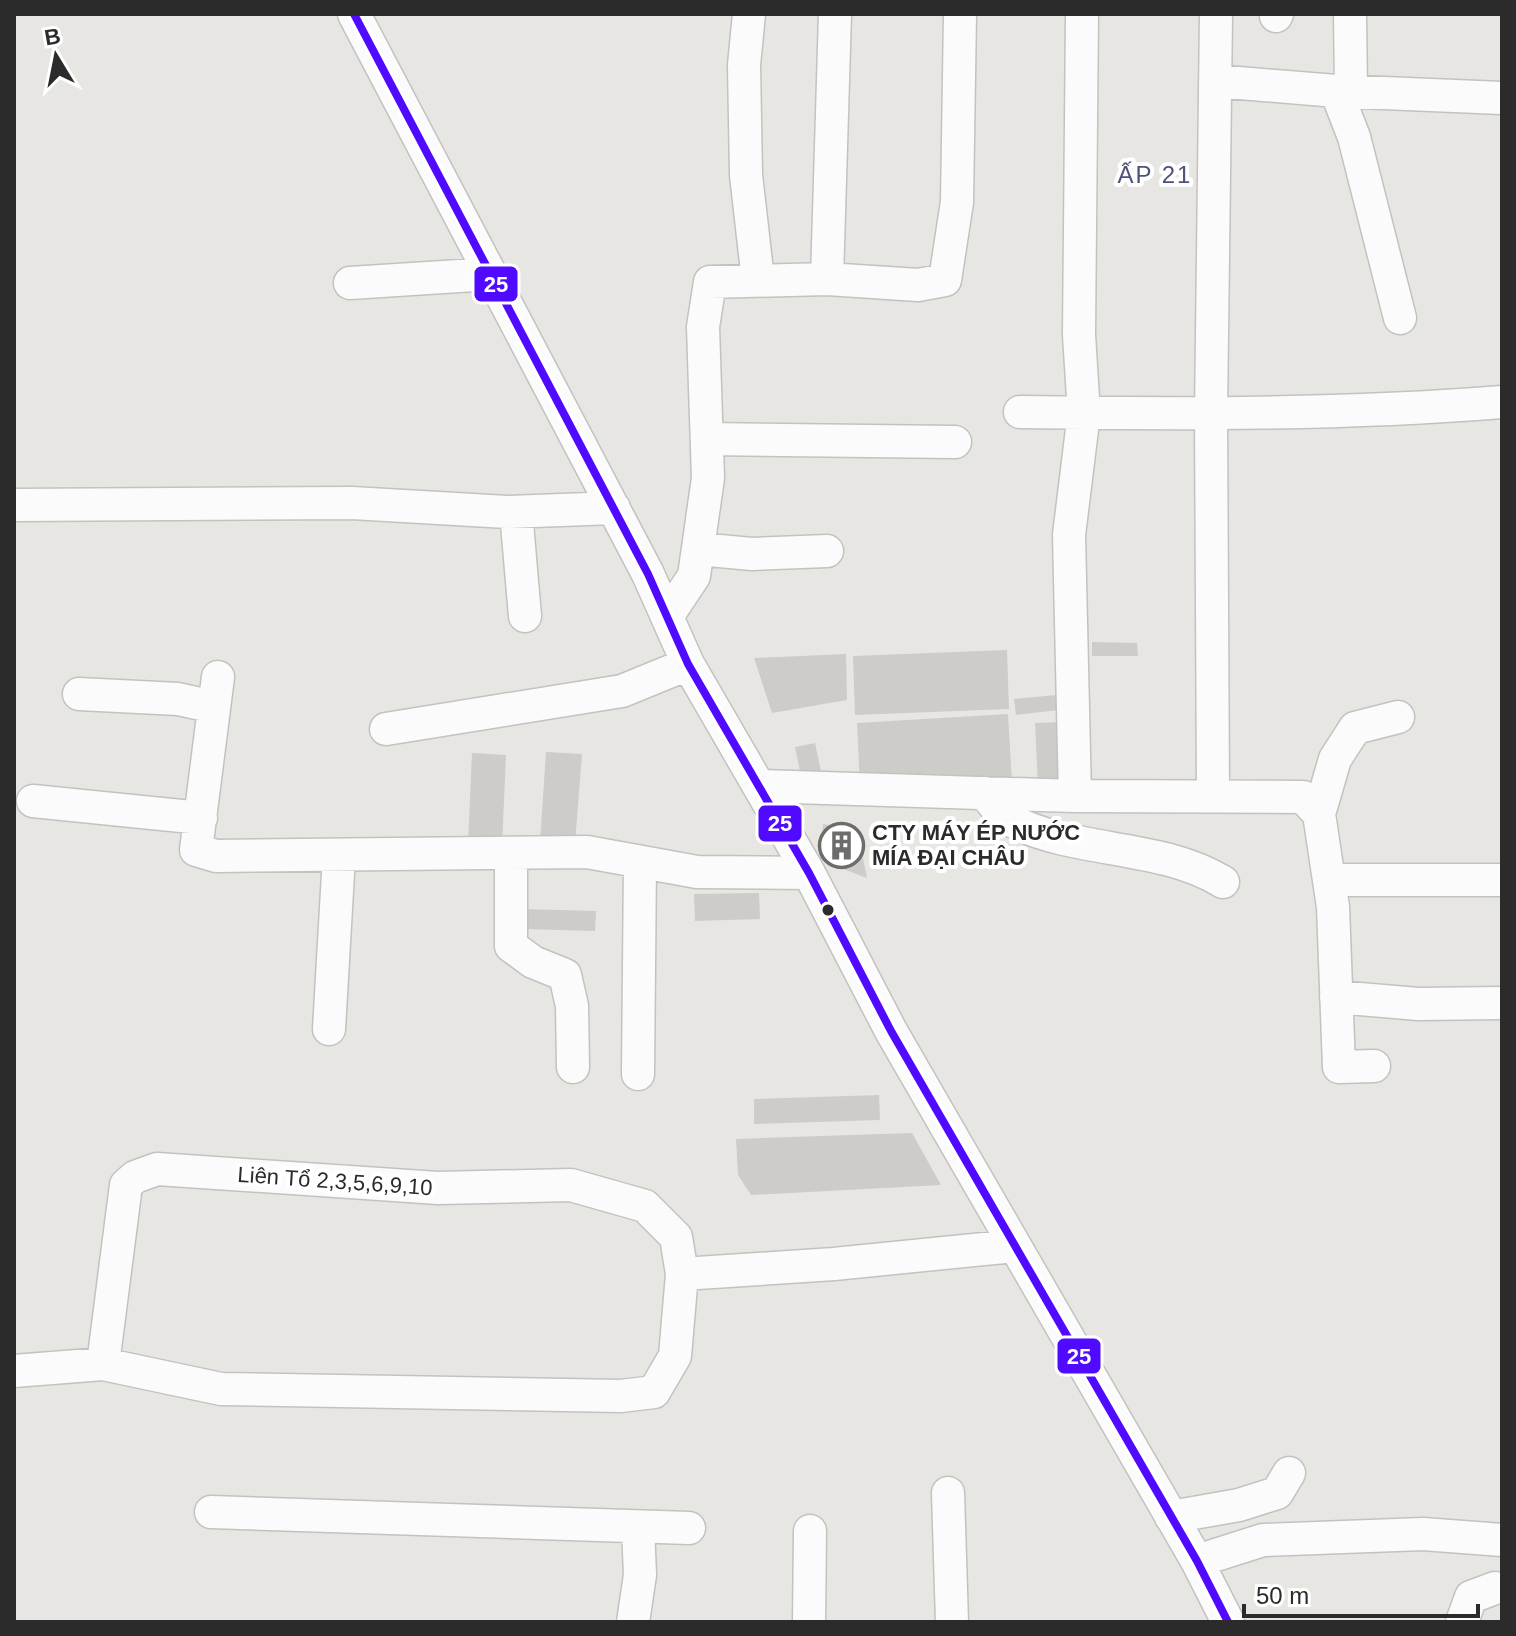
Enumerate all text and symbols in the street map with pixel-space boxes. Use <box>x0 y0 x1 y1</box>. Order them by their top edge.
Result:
north arrow <box>16 16 96 96</box>
text: B <box>43 23 63 50</box>
district label: ẤP 21 <box>1118 161 1192 188</box>
line badge: 25 <box>473 265 519 303</box>
text: 25 <box>484 272 508 297</box>
line badge: 25 <box>757 804 803 843</box>
text: 25 <box>768 811 792 836</box>
place label: CTY MÁY ÉP NƯỚC MÍA ĐẠI CHÂU <box>872 820 1080 870</box>
building icon: CTY MÁY ÉP NƯỚC MÍA ĐẠI CHÂU <box>817 821 865 869</box>
unlabelled marker <box>820 902 836 918</box>
street label: Liên Tổ 2,3,5,6,9,10 <box>237 1162 433 1200</box>
line badge: 25 <box>1056 1337 1102 1375</box>
text: 25 <box>1067 1344 1091 1369</box>
scale bar <box>1244 1568 1478 1618</box>
text: 50 m <box>1256 1582 1309 1609</box>

